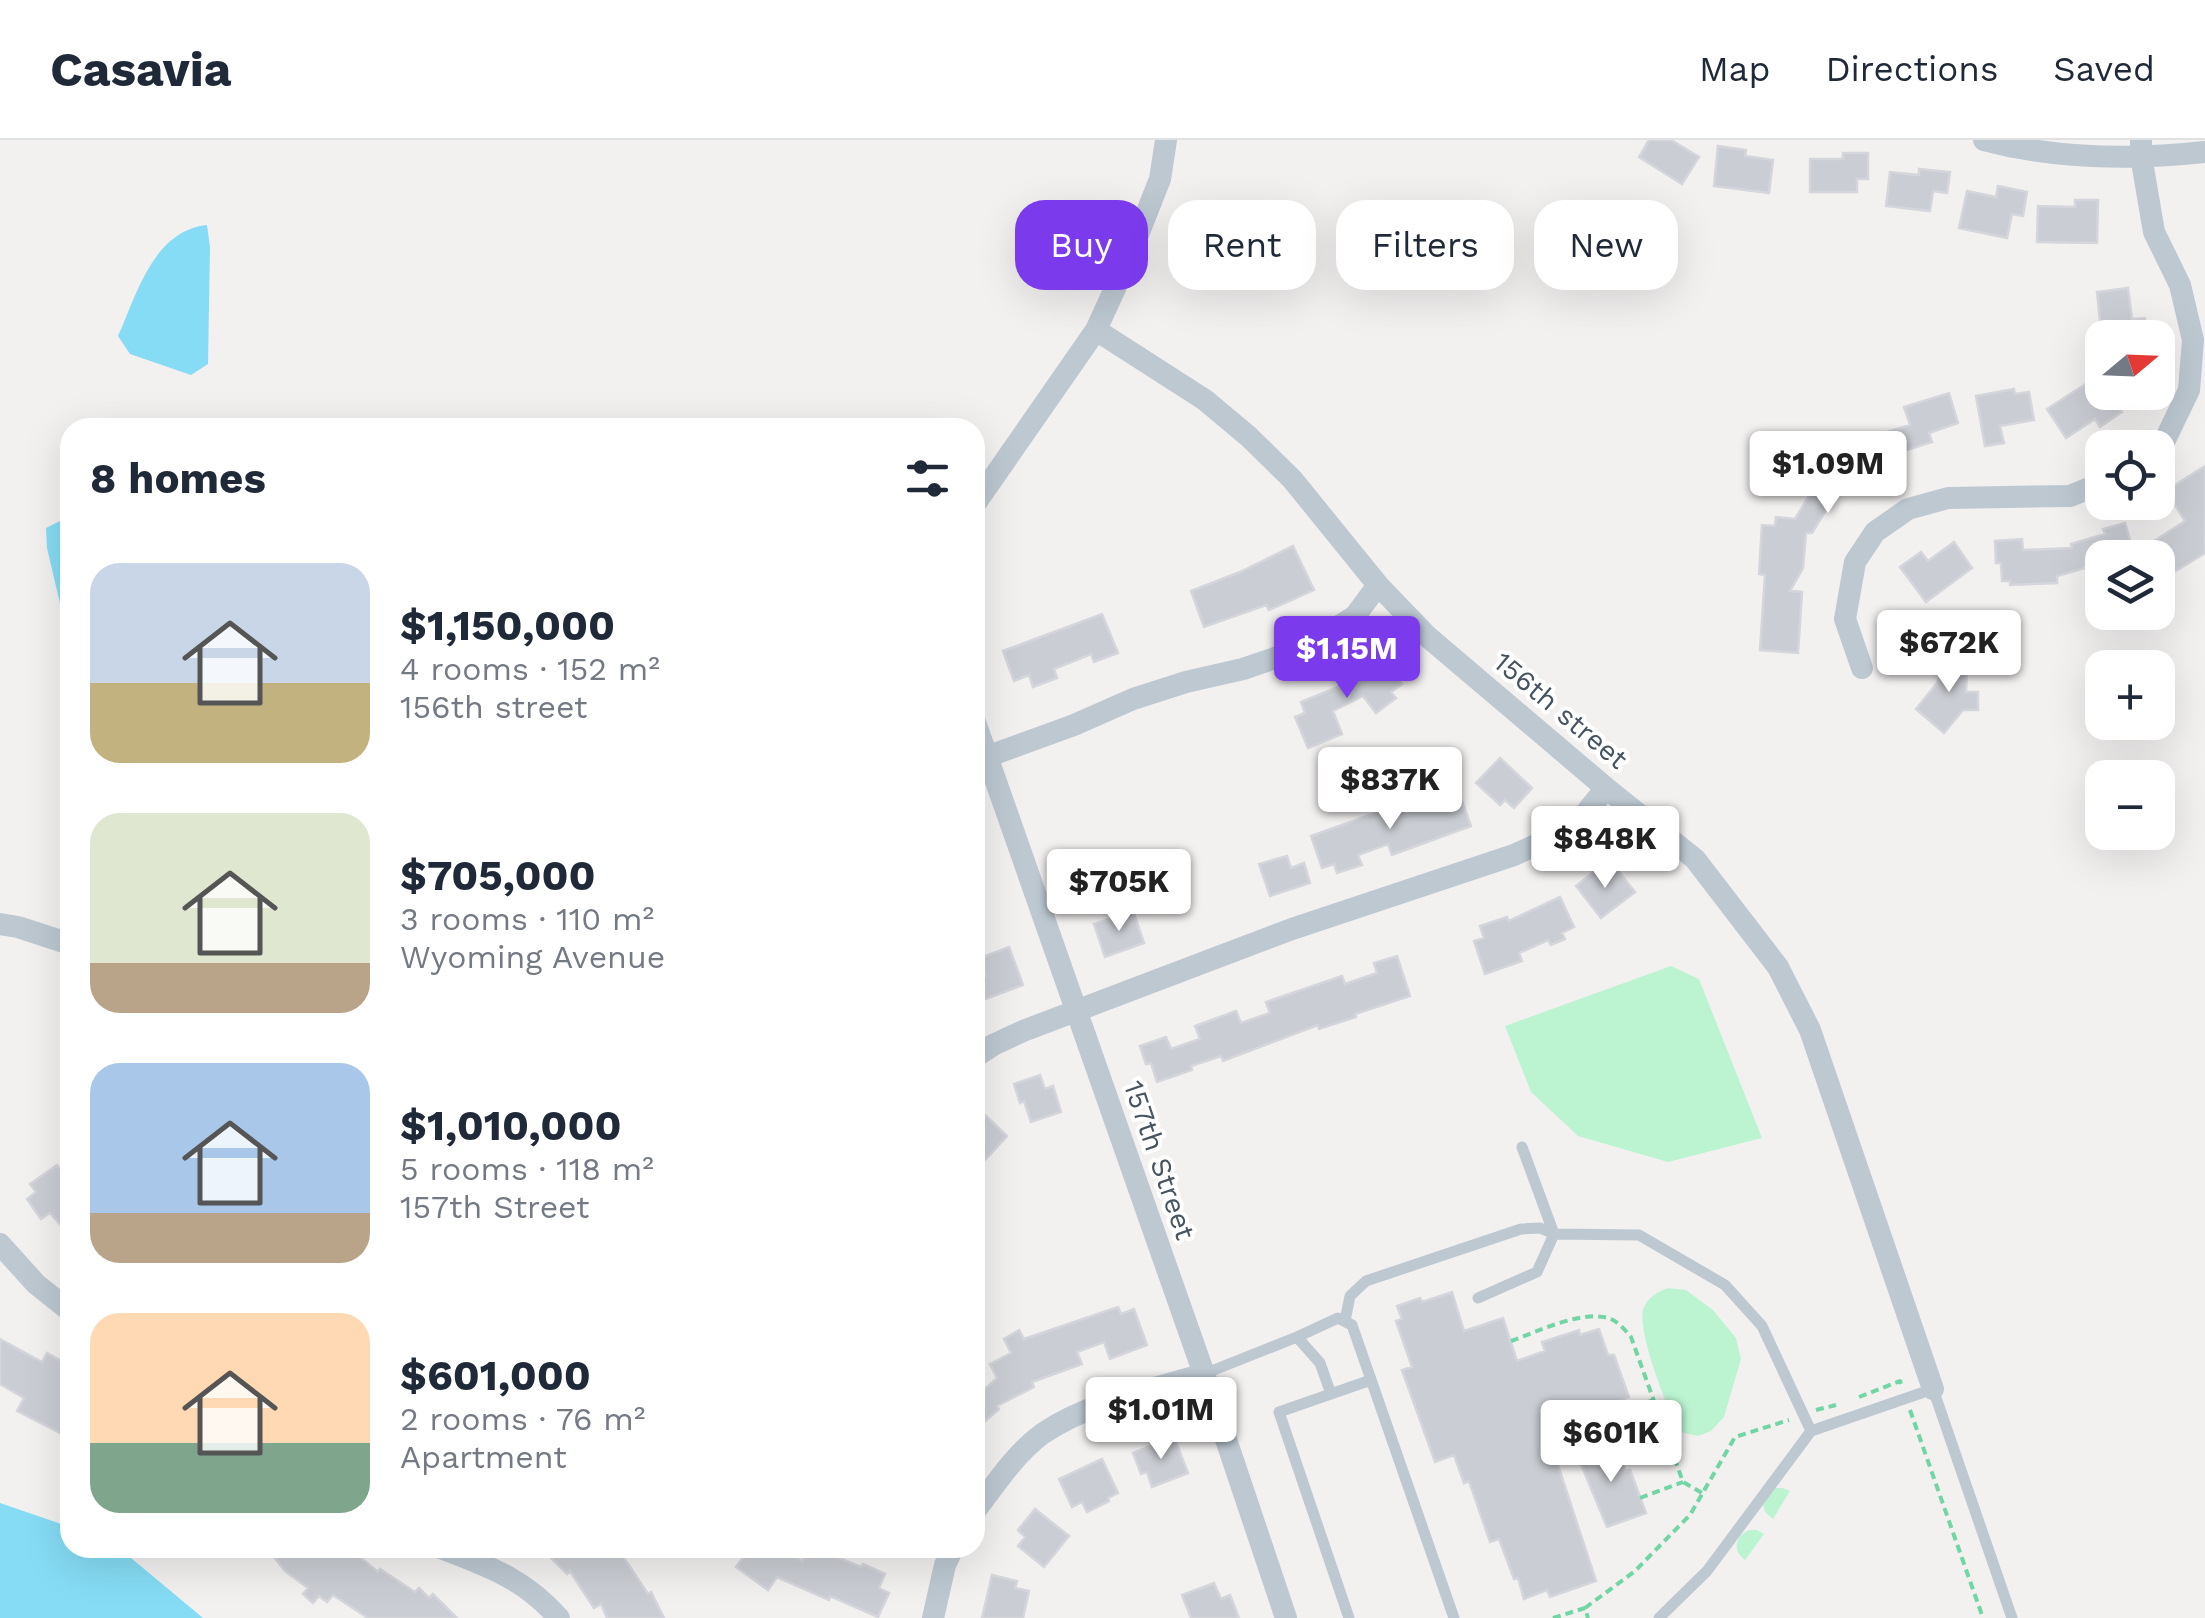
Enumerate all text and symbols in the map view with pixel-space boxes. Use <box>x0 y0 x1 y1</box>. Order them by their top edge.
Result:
text: Casavia <box>50 41 232 98</box>
text: Map <box>1699 48 1770 90</box>
text: Directions <box>1825 48 1998 90</box>
text: Saved <box>2053 48 2155 90</box>
chip: Buy <box>1015 200 1148 290</box>
chip: Rent <box>1168 200 1316 290</box>
chip: Filters <box>1336 200 1514 290</box>
chip: New <box>1534 200 1678 290</box>
north arrow <box>2085 320 2175 410</box>
map controls <box>2085 320 2175 850</box>
button: locate <box>2085 430 2175 520</box>
pin: $1.09M <box>1747 431 1909 516</box>
text: $1.09M <box>1772 444 1884 482</box>
icon: filters <box>900 451 955 506</box>
text: 8 homes <box>90 454 266 503</box>
button: layers <box>2085 540 2175 630</box>
text: $1,150,000 <box>400 601 615 650</box>
icon: home <box>170 603 290 723</box>
pin: $672K <box>1879 610 2019 695</box>
pin: $1.15M <box>1266 616 1428 701</box>
text: $672K <box>1899 623 1999 661</box>
text: $1.15M <box>1296 629 1398 667</box>
street label: 156th street <box>1487 645 1634 776</box>
text: 4 rooms · 152 m² <box>400 650 660 688</box>
button: + <box>2085 650 2175 740</box>
text: 156th street <box>400 688 587 726</box>
pin: $837K <box>1320 747 1460 832</box>
text: $837K <box>1340 760 1440 798</box>
button: − <box>2085 760 2175 850</box>
pin: $848K <box>1535 806 1675 891</box>
text: $848K <box>1553 819 1657 857</box>
pin: $705K <box>1049 849 1189 934</box>
text: $705,000 <box>400 851 596 900</box>
icon: home <box>170 853 290 973</box>
text: $705K <box>1069 862 1169 900</box>
text: 3 rooms · 110 m² <box>400 900 654 938</box>
text: Wyoming Avenue <box>400 938 665 976</box>
street label: 157th Street <box>1117 1076 1202 1244</box>
text: $1,010,000 <box>400 1101 622 1150</box>
icon: home <box>170 1103 290 1223</box>
text: 5 rooms · 118 m² <box>400 1150 654 1188</box>
text: 157th Street <box>400 1188 590 1226</box>
text: $601,000 <box>400 1351 591 1400</box>
icon: home <box>170 1353 290 1473</box>
pin: $1.01M <box>1080 1377 1242 1462</box>
text: $1.01M <box>1108 1390 1214 1428</box>
text: 2 rooms · 76 m² <box>400 1400 646 1438</box>
pin: $601K <box>1541 1400 1681 1485</box>
text: $601K <box>1563 1413 1659 1451</box>
text: Apartment <box>400 1438 567 1476</box>

